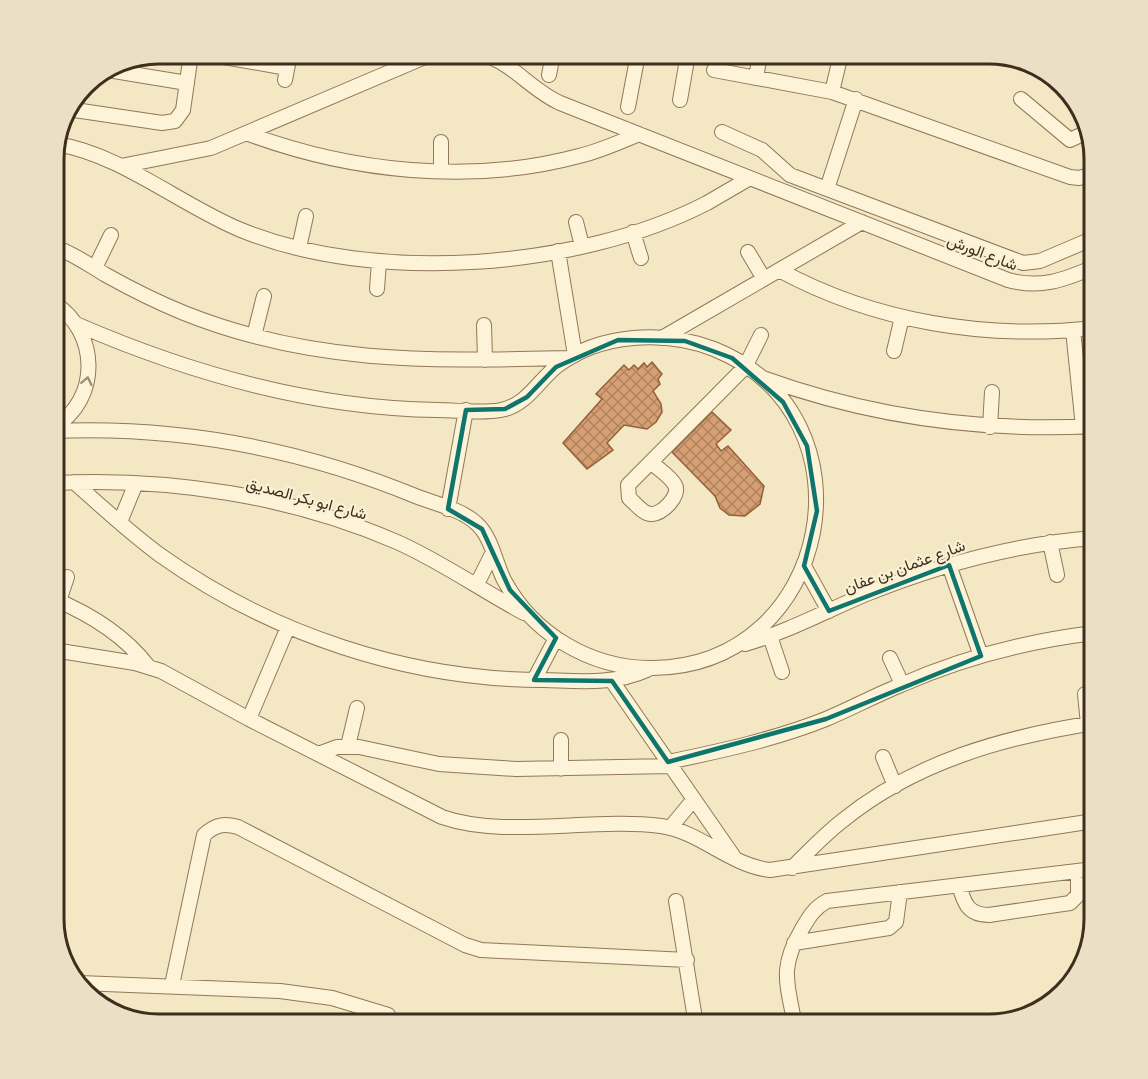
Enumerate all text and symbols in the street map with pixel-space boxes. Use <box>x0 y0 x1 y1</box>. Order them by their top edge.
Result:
street label: شارع الورش <box>944 227 1022 276</box>
one-way arrow <box>79 376 92 386</box>
street label: شارع ابو بكر الصديق <box>244 469 370 526</box>
street label: شارع عثمان بن عفان <box>840 532 968 599</box>

